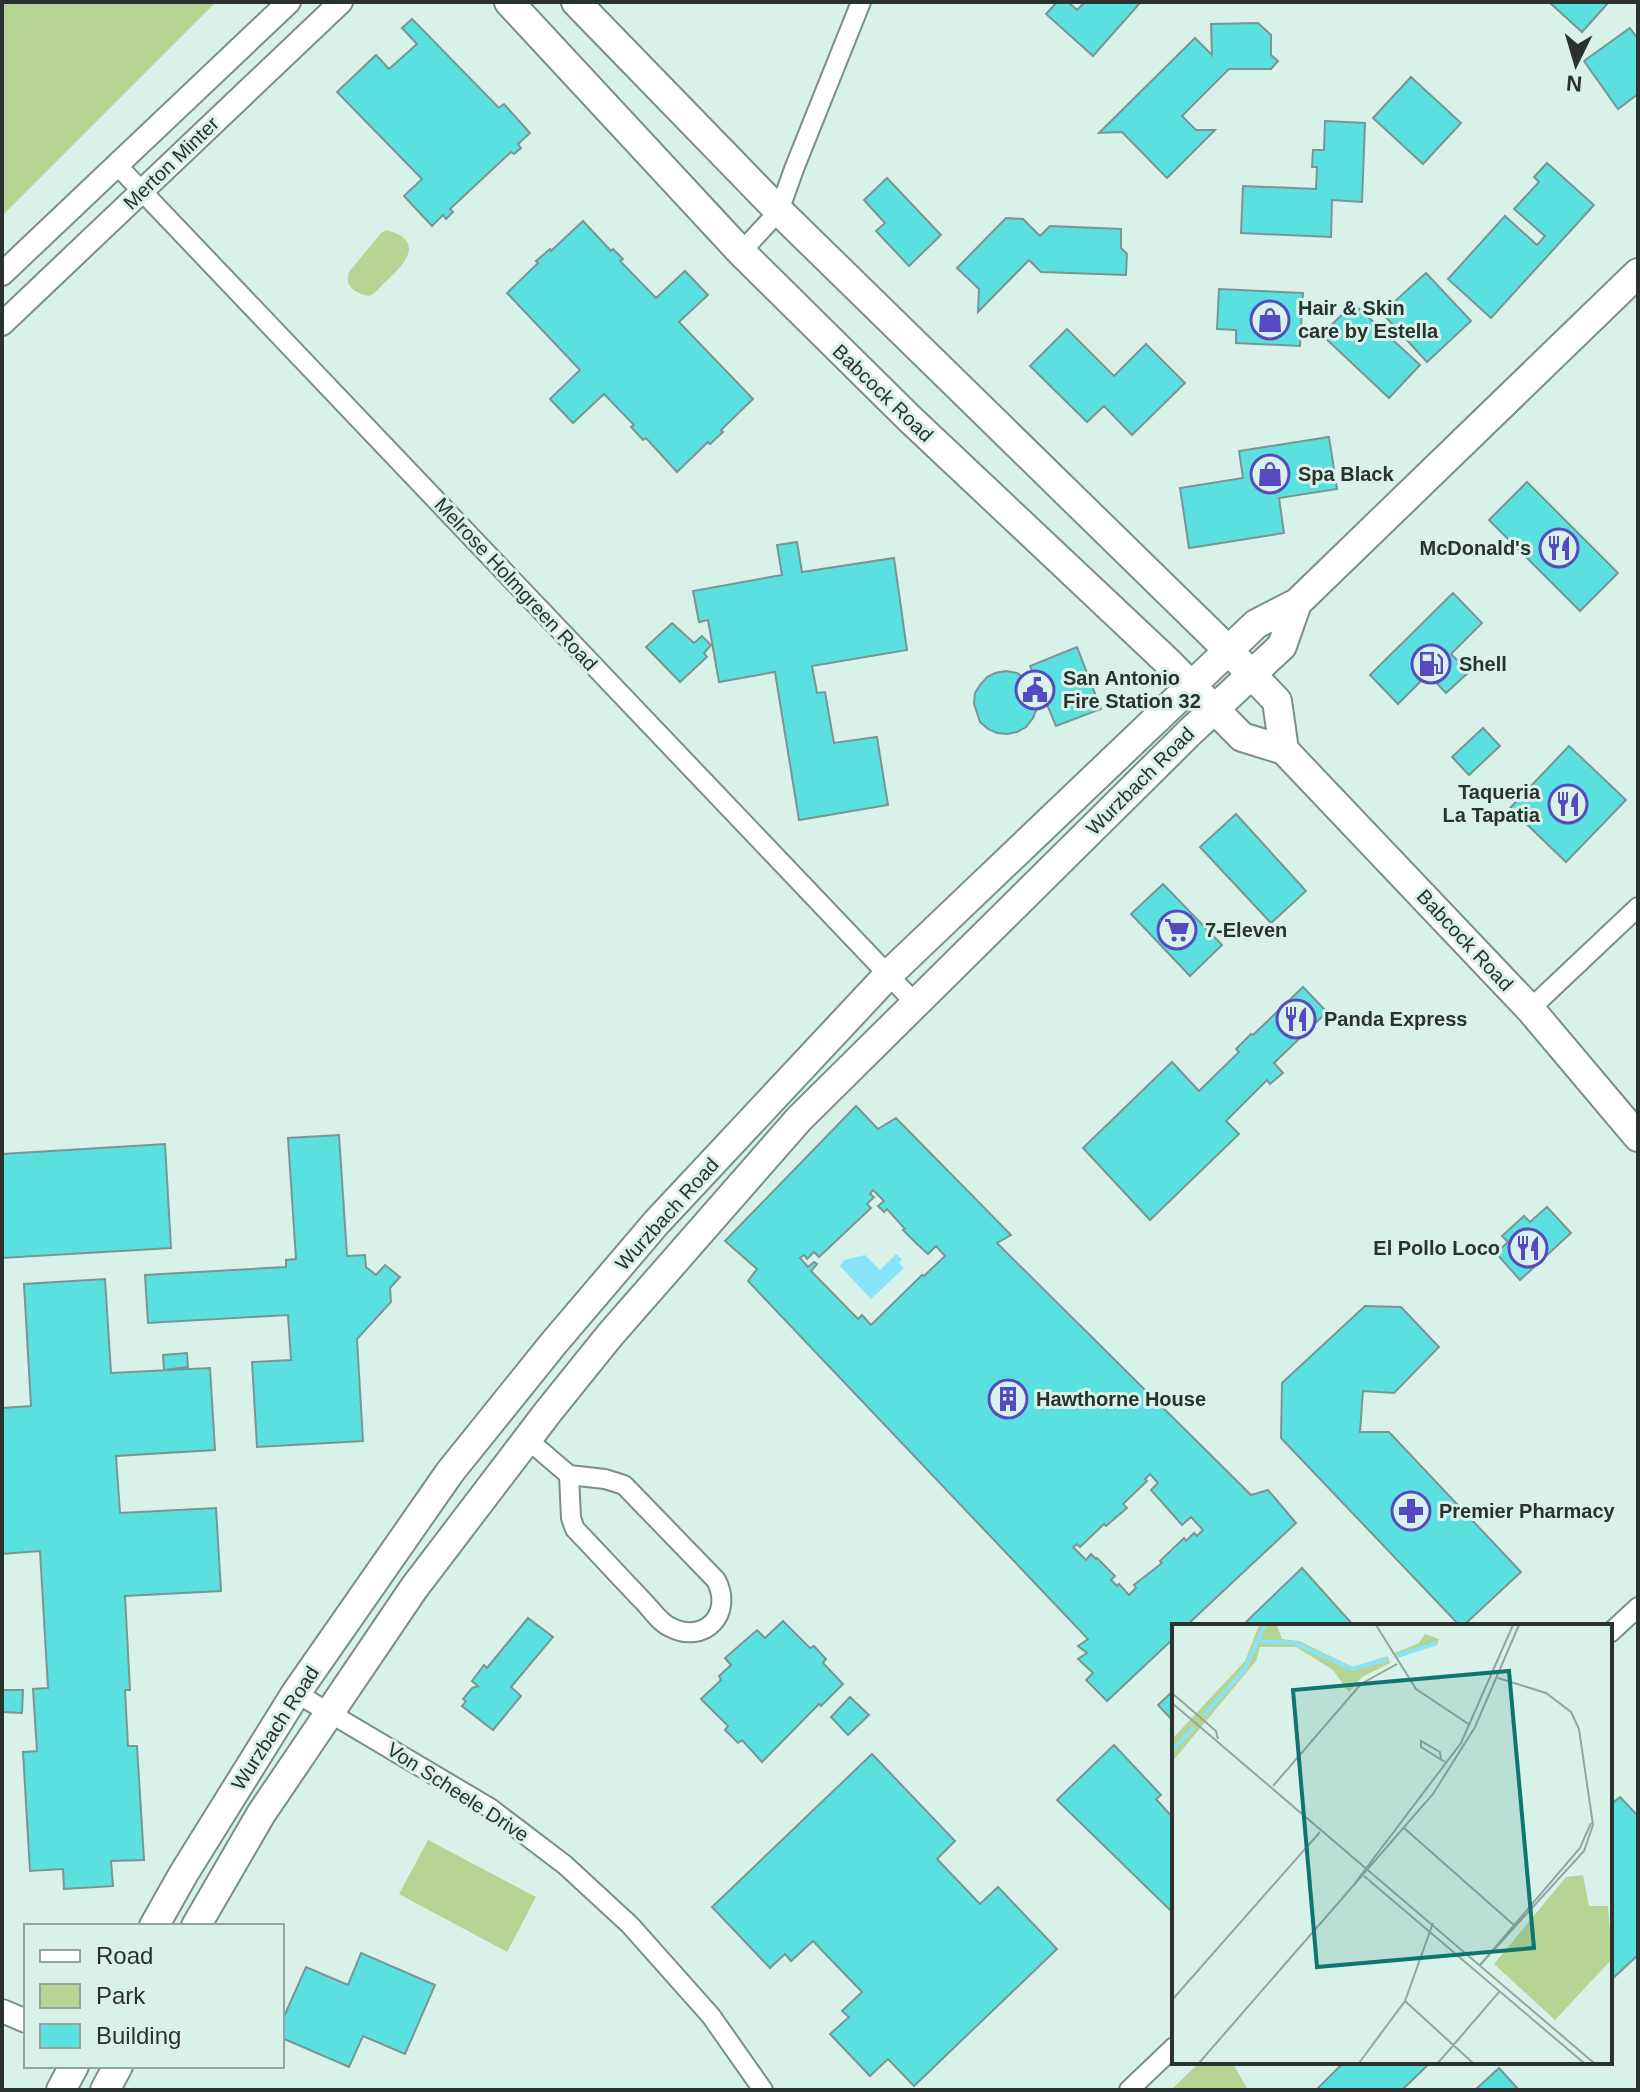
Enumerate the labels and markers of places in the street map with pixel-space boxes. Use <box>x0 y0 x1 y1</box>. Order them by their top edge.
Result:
place label: Hair & Skin care by Estella <box>1298 297 1439 342</box>
shop icon: Hair & Skin care by Estella <box>1249 299 1291 341</box>
shop icon: Spa Black <box>1249 453 1291 495</box>
place label: Spa Black <box>1298 463 1394 485</box>
restaurant icon: McDonald's <box>1538 527 1580 569</box>
place label: McDonald's <box>1420 537 1531 559</box>
fuel station icon: Shell <box>1410 643 1452 685</box>
place label: Shell <box>1459 653 1507 675</box>
place label: San Antonio Fire Station 32 <box>1063 667 1201 712</box>
public building icon: San Antonio Fire Station 32 <box>1014 669 1056 711</box>
place label: Taqueria La Tapatia <box>1443 781 1541 826</box>
restaurant icon: Taqueria La Tapatia <box>1547 783 1589 825</box>
supermarket icon: 7-Eleven <box>1156 909 1198 951</box>
place label: 7-Eleven <box>1205 919 1287 941</box>
restaurant icon: Panda Express <box>1275 998 1317 1040</box>
place label: Panda Express <box>1324 1008 1467 1030</box>
restaurant icon: El Pollo Loco <box>1507 1227 1549 1269</box>
place label: El Pollo Loco <box>1373 1237 1500 1259</box>
building icon: Hawthorne House <box>987 1378 1029 1420</box>
place label: Hawthorne House <box>1036 1388 1206 1410</box>
pharmacy icon: Premier Pharmacy <box>1390 1490 1432 1532</box>
place label: Premier Pharmacy <box>1439 1500 1616 1522</box>

